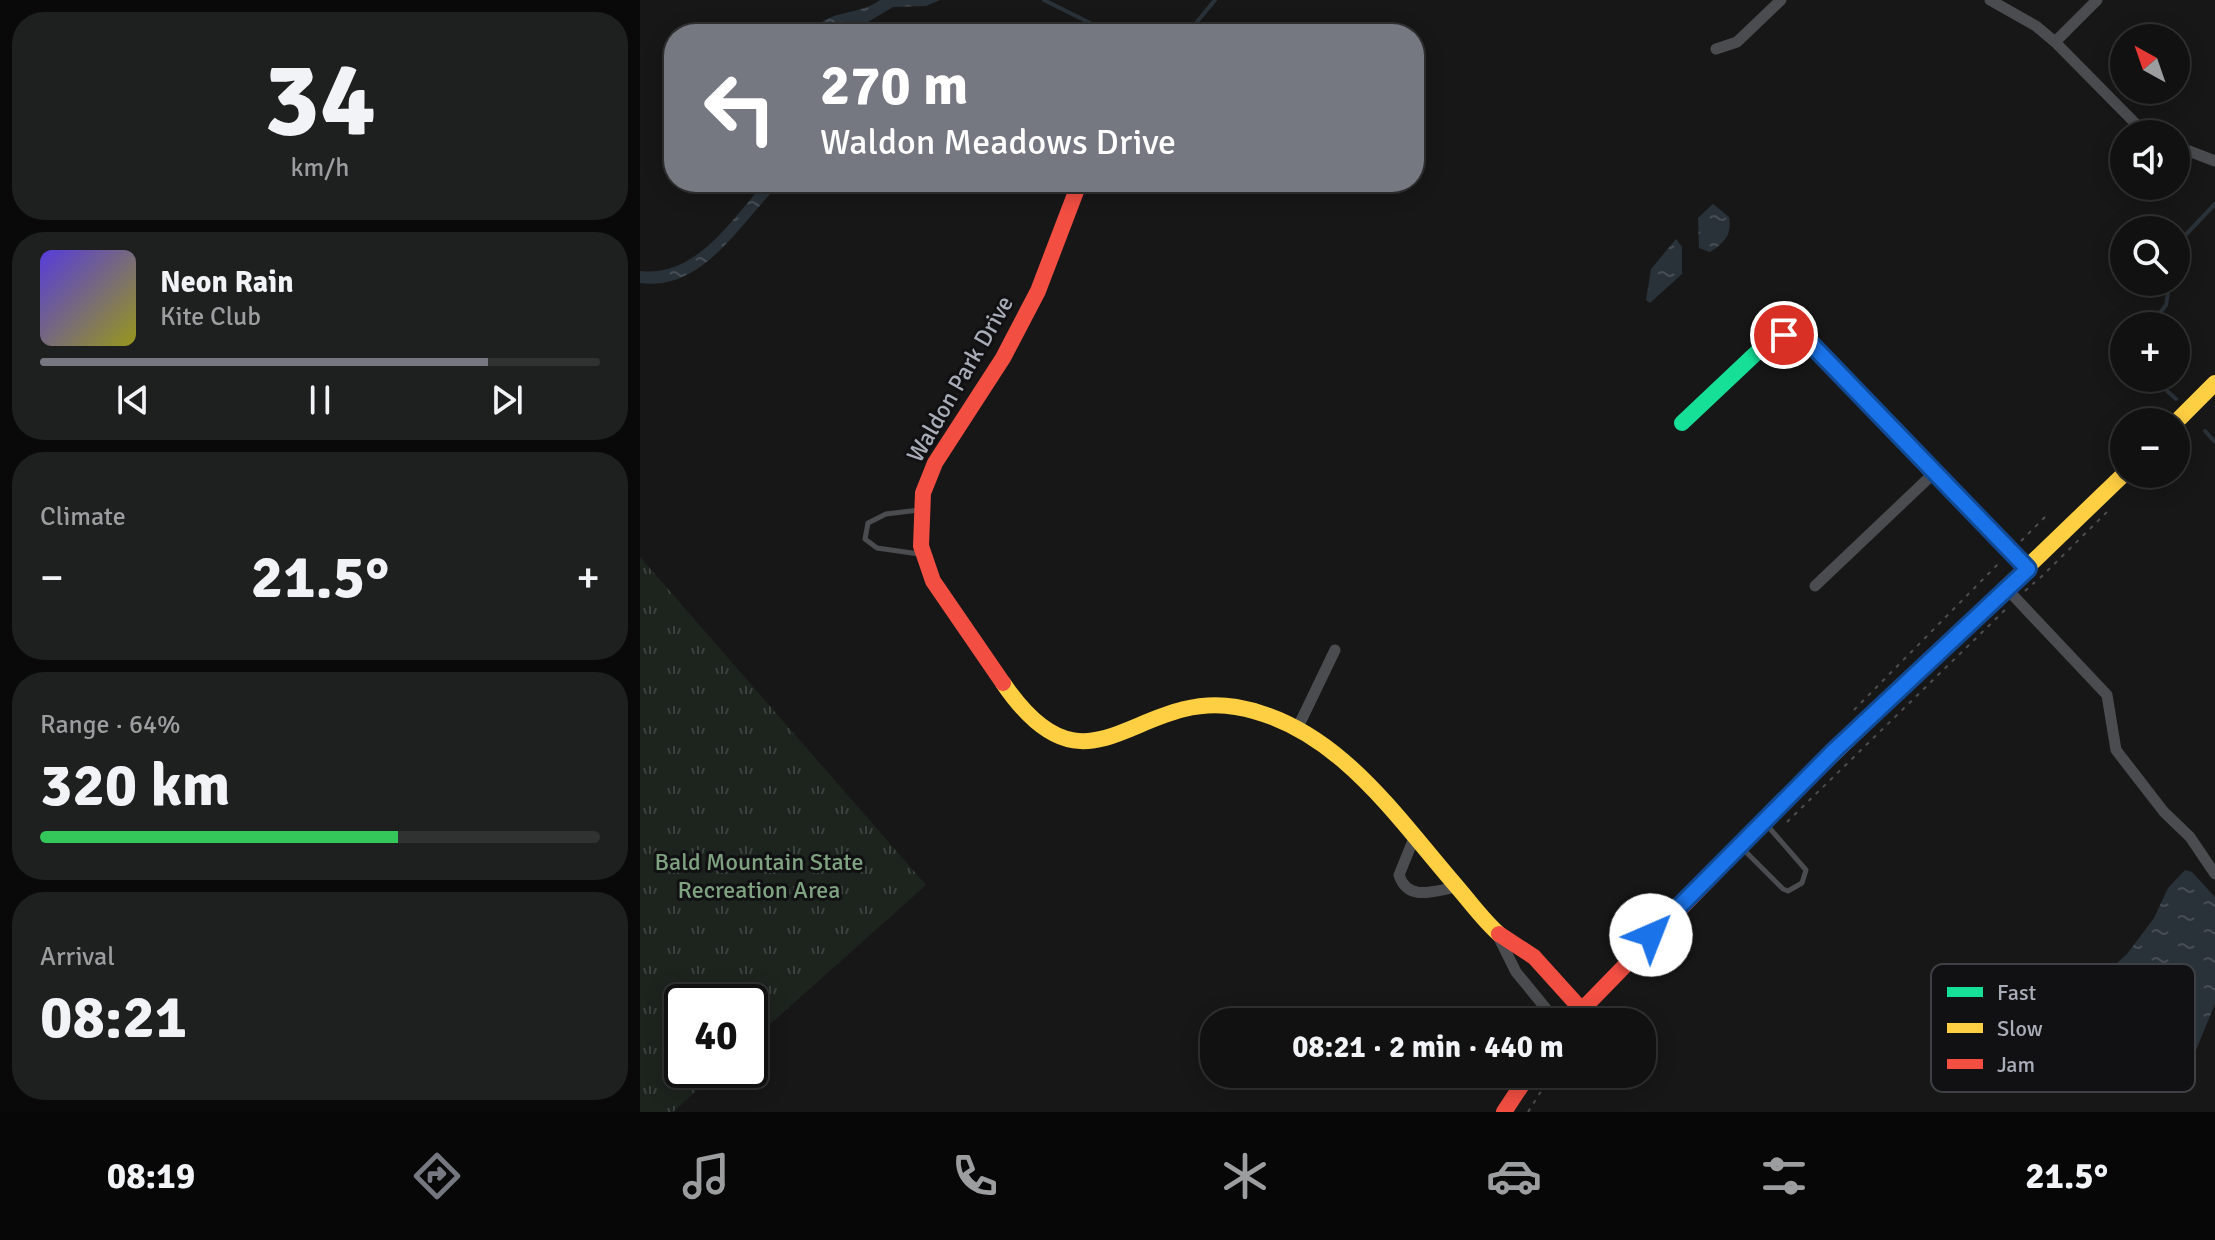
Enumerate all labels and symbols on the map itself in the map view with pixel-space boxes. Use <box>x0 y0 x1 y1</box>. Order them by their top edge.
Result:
north arrow <box>2110 24 2190 104</box>
street label: Waldon Park Drive <box>900 290 1020 468</box>
pin <box>1750 301 1818 369</box>
park label: Bald Mountain State Recreation Area <box>655 847 864 905</box>
position arrow <box>1609 893 1693 977</box>
legend <box>1931 964 2195 1092</box>
text: Fast <box>1997 979 2037 1006</box>
speed limit sign: 40 <box>664 984 768 1088</box>
text: Slow <box>1997 1015 2043 1042</box>
text: Jam <box>1997 1051 2035 1078</box>

